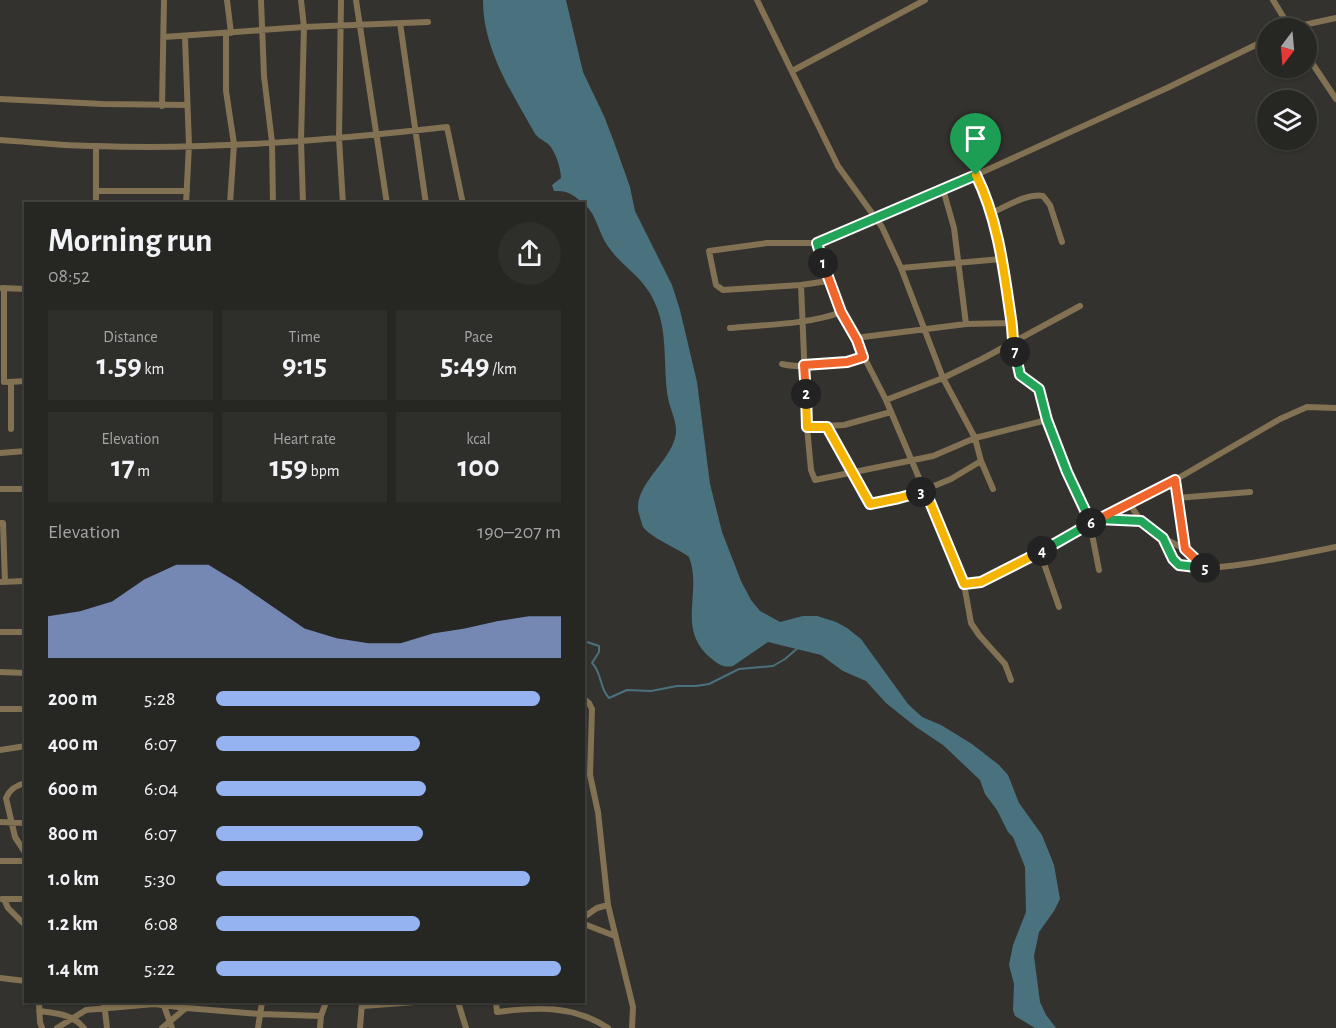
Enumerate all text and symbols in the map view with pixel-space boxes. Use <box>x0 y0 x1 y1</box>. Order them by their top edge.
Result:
north arrow <box>1257 18 1317 78</box>
map controls <box>1257 18 1317 150</box>
button: layers <box>1257 90 1317 150</box>
pin <box>950 113 1001 175</box>
icon: arrive <box>959 122 992 155</box>
button: share <box>498 222 561 285</box>
text: Morning run <box>48 225 212 258</box>
pin: 1 <box>808 248 838 278</box>
text: 1 <box>820 255 826 271</box>
text: 08:52 <box>48 266 90 286</box>
text: Distance <box>103 329 158 345</box>
text: Time <box>289 329 320 345</box>
text: Pace <box>464 329 493 345</box>
pin: 7 <box>1000 337 1030 367</box>
text: 7 <box>1012 344 1018 360</box>
text: 1.59 <box>97 350 142 380</box>
text: 9:15 <box>282 350 327 380</box>
text: 5:49 <box>440 350 490 380</box>
text: km <box>142 361 164 377</box>
text: /km <box>490 361 517 377</box>
pin: 2 <box>791 379 821 409</box>
text: 2 <box>802 386 810 402</box>
text: Elevation <box>102 431 159 447</box>
text: Heart rate <box>273 431 336 447</box>
text: kcal <box>466 431 491 447</box>
text: 17 <box>111 452 135 482</box>
text: 159 <box>270 452 308 482</box>
text: 100 <box>457 452 500 482</box>
text: m <box>135 463 150 479</box>
text: bpm <box>308 463 339 479</box>
pin: 3 <box>906 477 936 507</box>
text: 3 <box>918 484 924 500</box>
pin: 6 <box>1076 508 1106 538</box>
text: 6 <box>1087 515 1095 531</box>
text: Elevation <box>48 522 120 542</box>
text: 190–207 m <box>477 522 561 542</box>
pin: 4 <box>1027 536 1057 566</box>
text: 4 <box>1038 543 1046 559</box>
pin: 5 <box>1190 553 1220 583</box>
text: 5 <box>1202 560 1208 576</box>
text: 200 m <box>48 689 97 709</box>
text: 5:28 <box>144 689 176 709</box>
text: 400 m <box>48 734 98 754</box>
text: 6:07 <box>144 734 177 754</box>
text: 600 m <box>48 779 98 799</box>
text: 6:04 <box>144 779 178 799</box>
text: 800 m <box>48 824 98 844</box>
text: 6:07 <box>144 824 177 844</box>
text: 1.0 km <box>48 869 99 889</box>
text: 5:30 <box>144 869 176 889</box>
text: 1.2 km <box>48 914 98 934</box>
text: 6:08 <box>144 914 178 934</box>
text: 1.4 km <box>48 959 99 979</box>
text: 5:22 <box>144 959 175 979</box>

